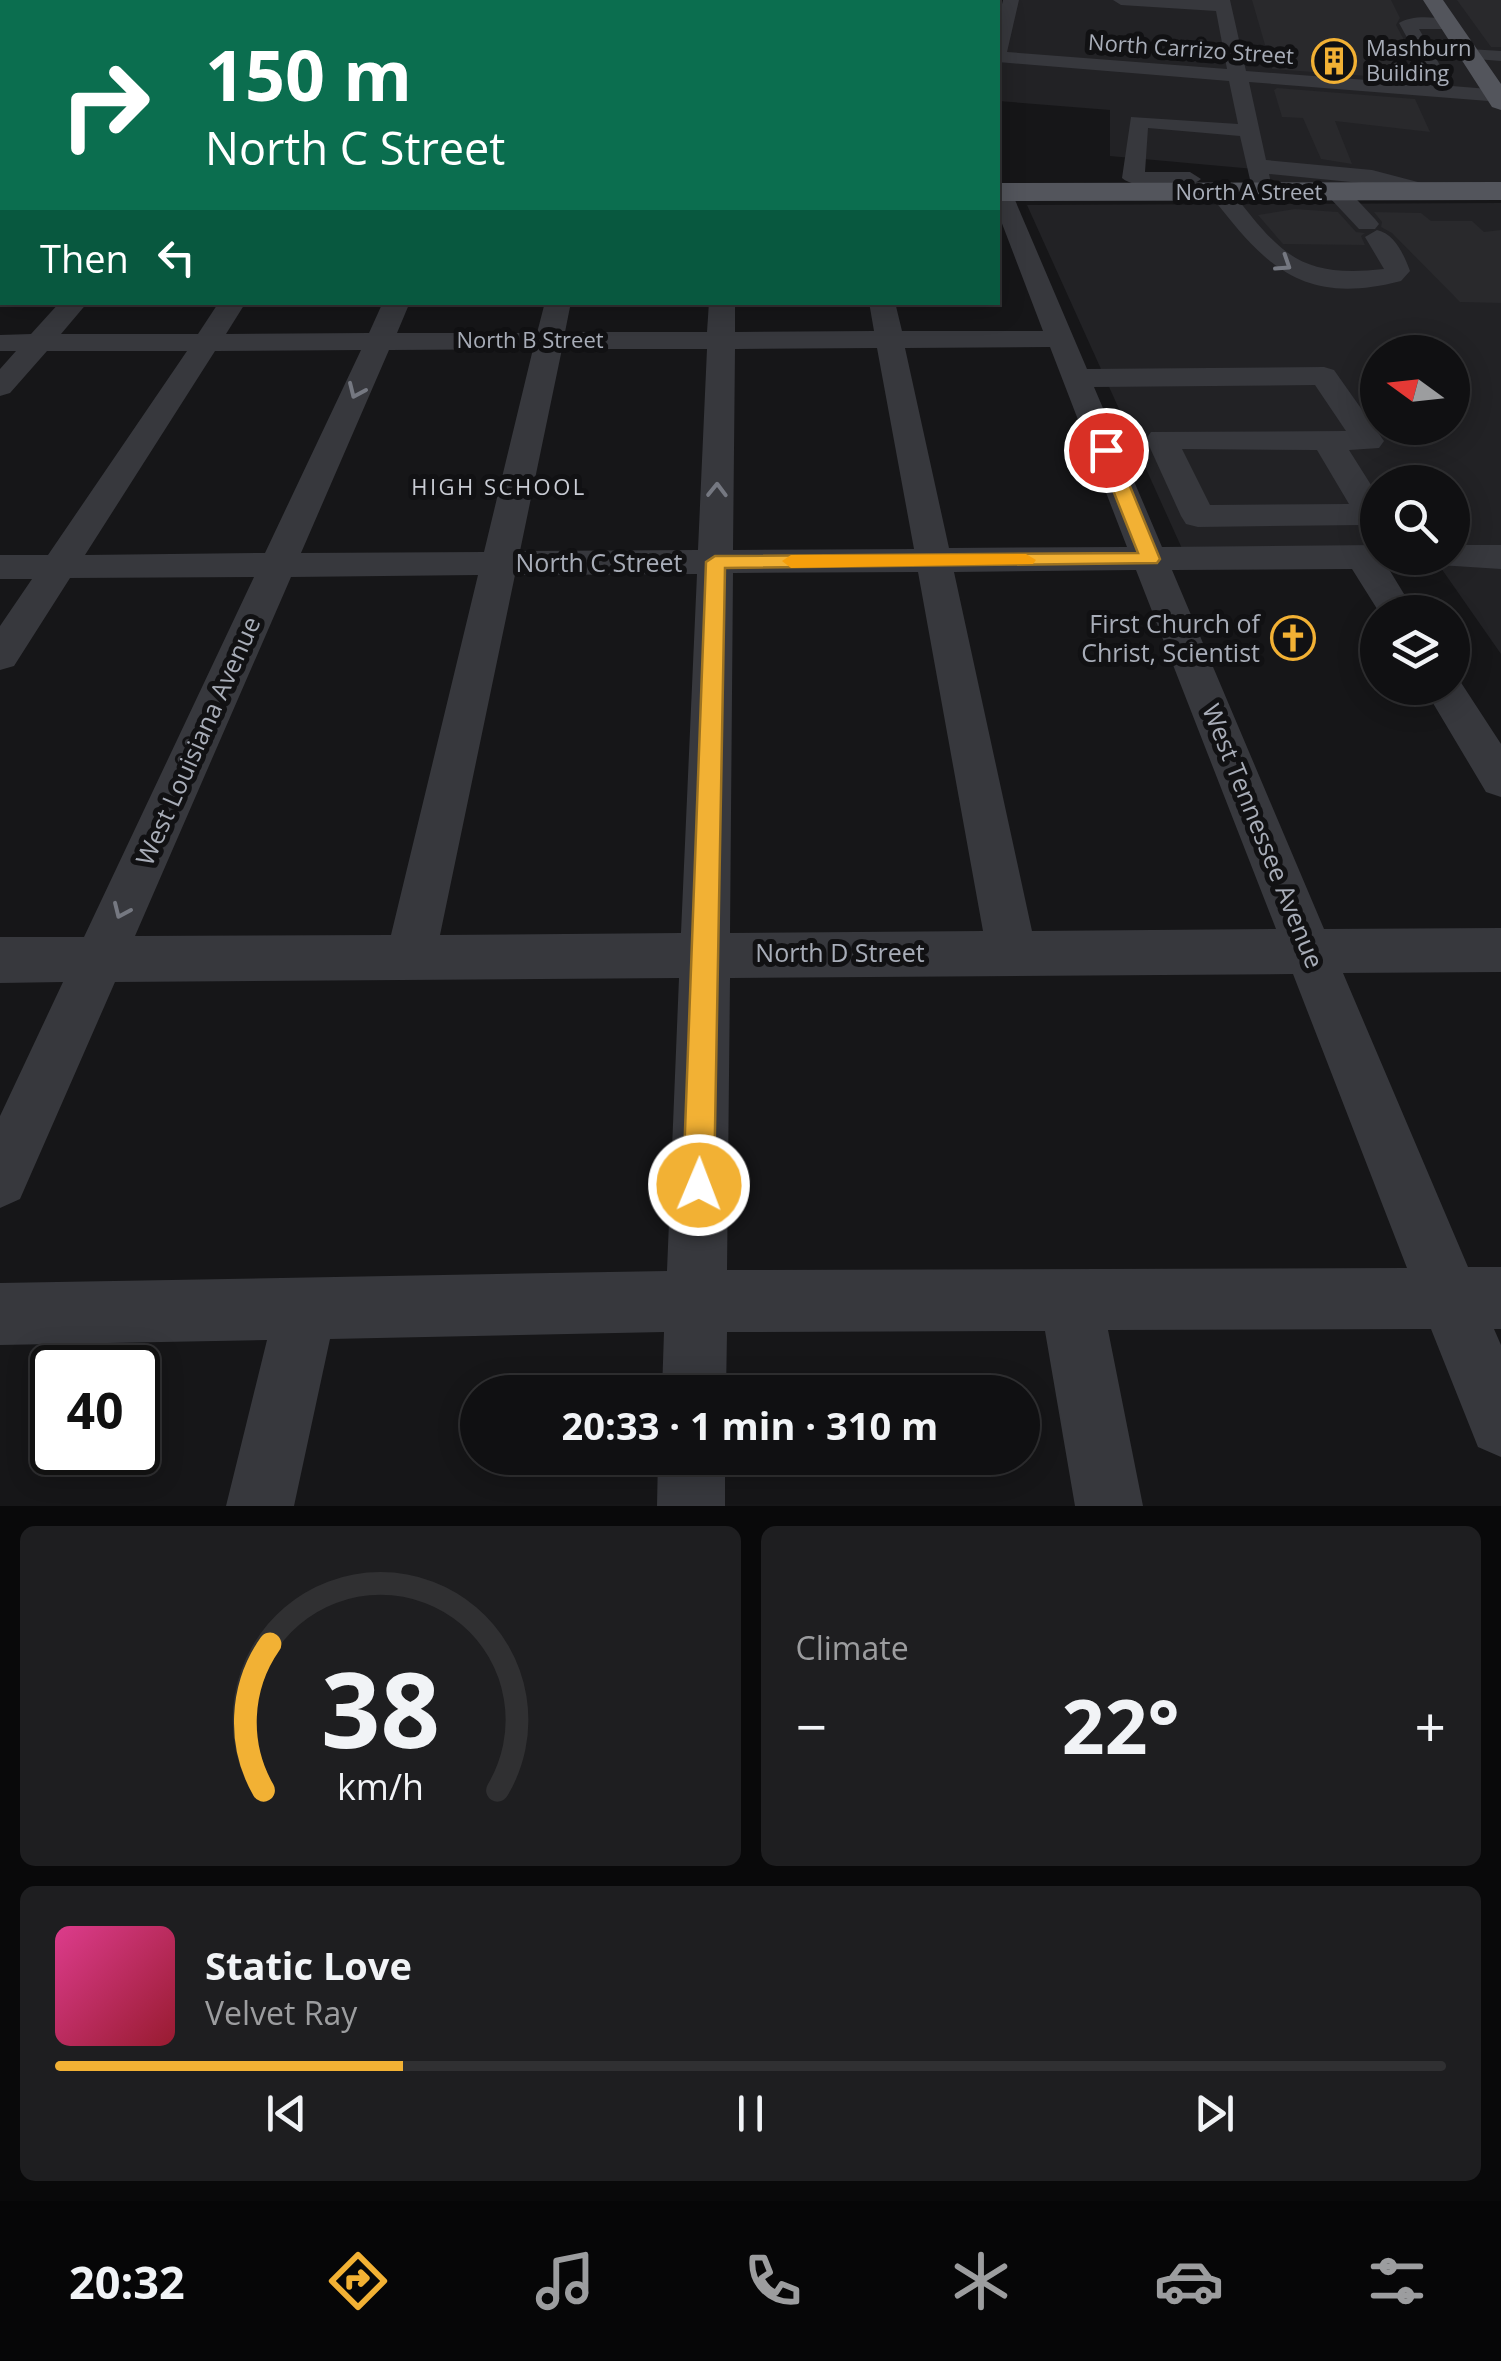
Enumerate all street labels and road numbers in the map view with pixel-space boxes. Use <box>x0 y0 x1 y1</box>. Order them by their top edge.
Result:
street label: North Carrizo Street <box>1087 26 1295 70</box>
street label: North A Street <box>1176 176 1323 206</box>
street label: North B Street <box>456 324 604 354</box>
street label: North C Street <box>516 545 683 579</box>
street label: West Louisiana Avenue <box>127 611 267 870</box>
street label: West Tennessee Avenue <box>1195 698 1333 973</box>
street label: North D Street <box>755 935 925 969</box>

